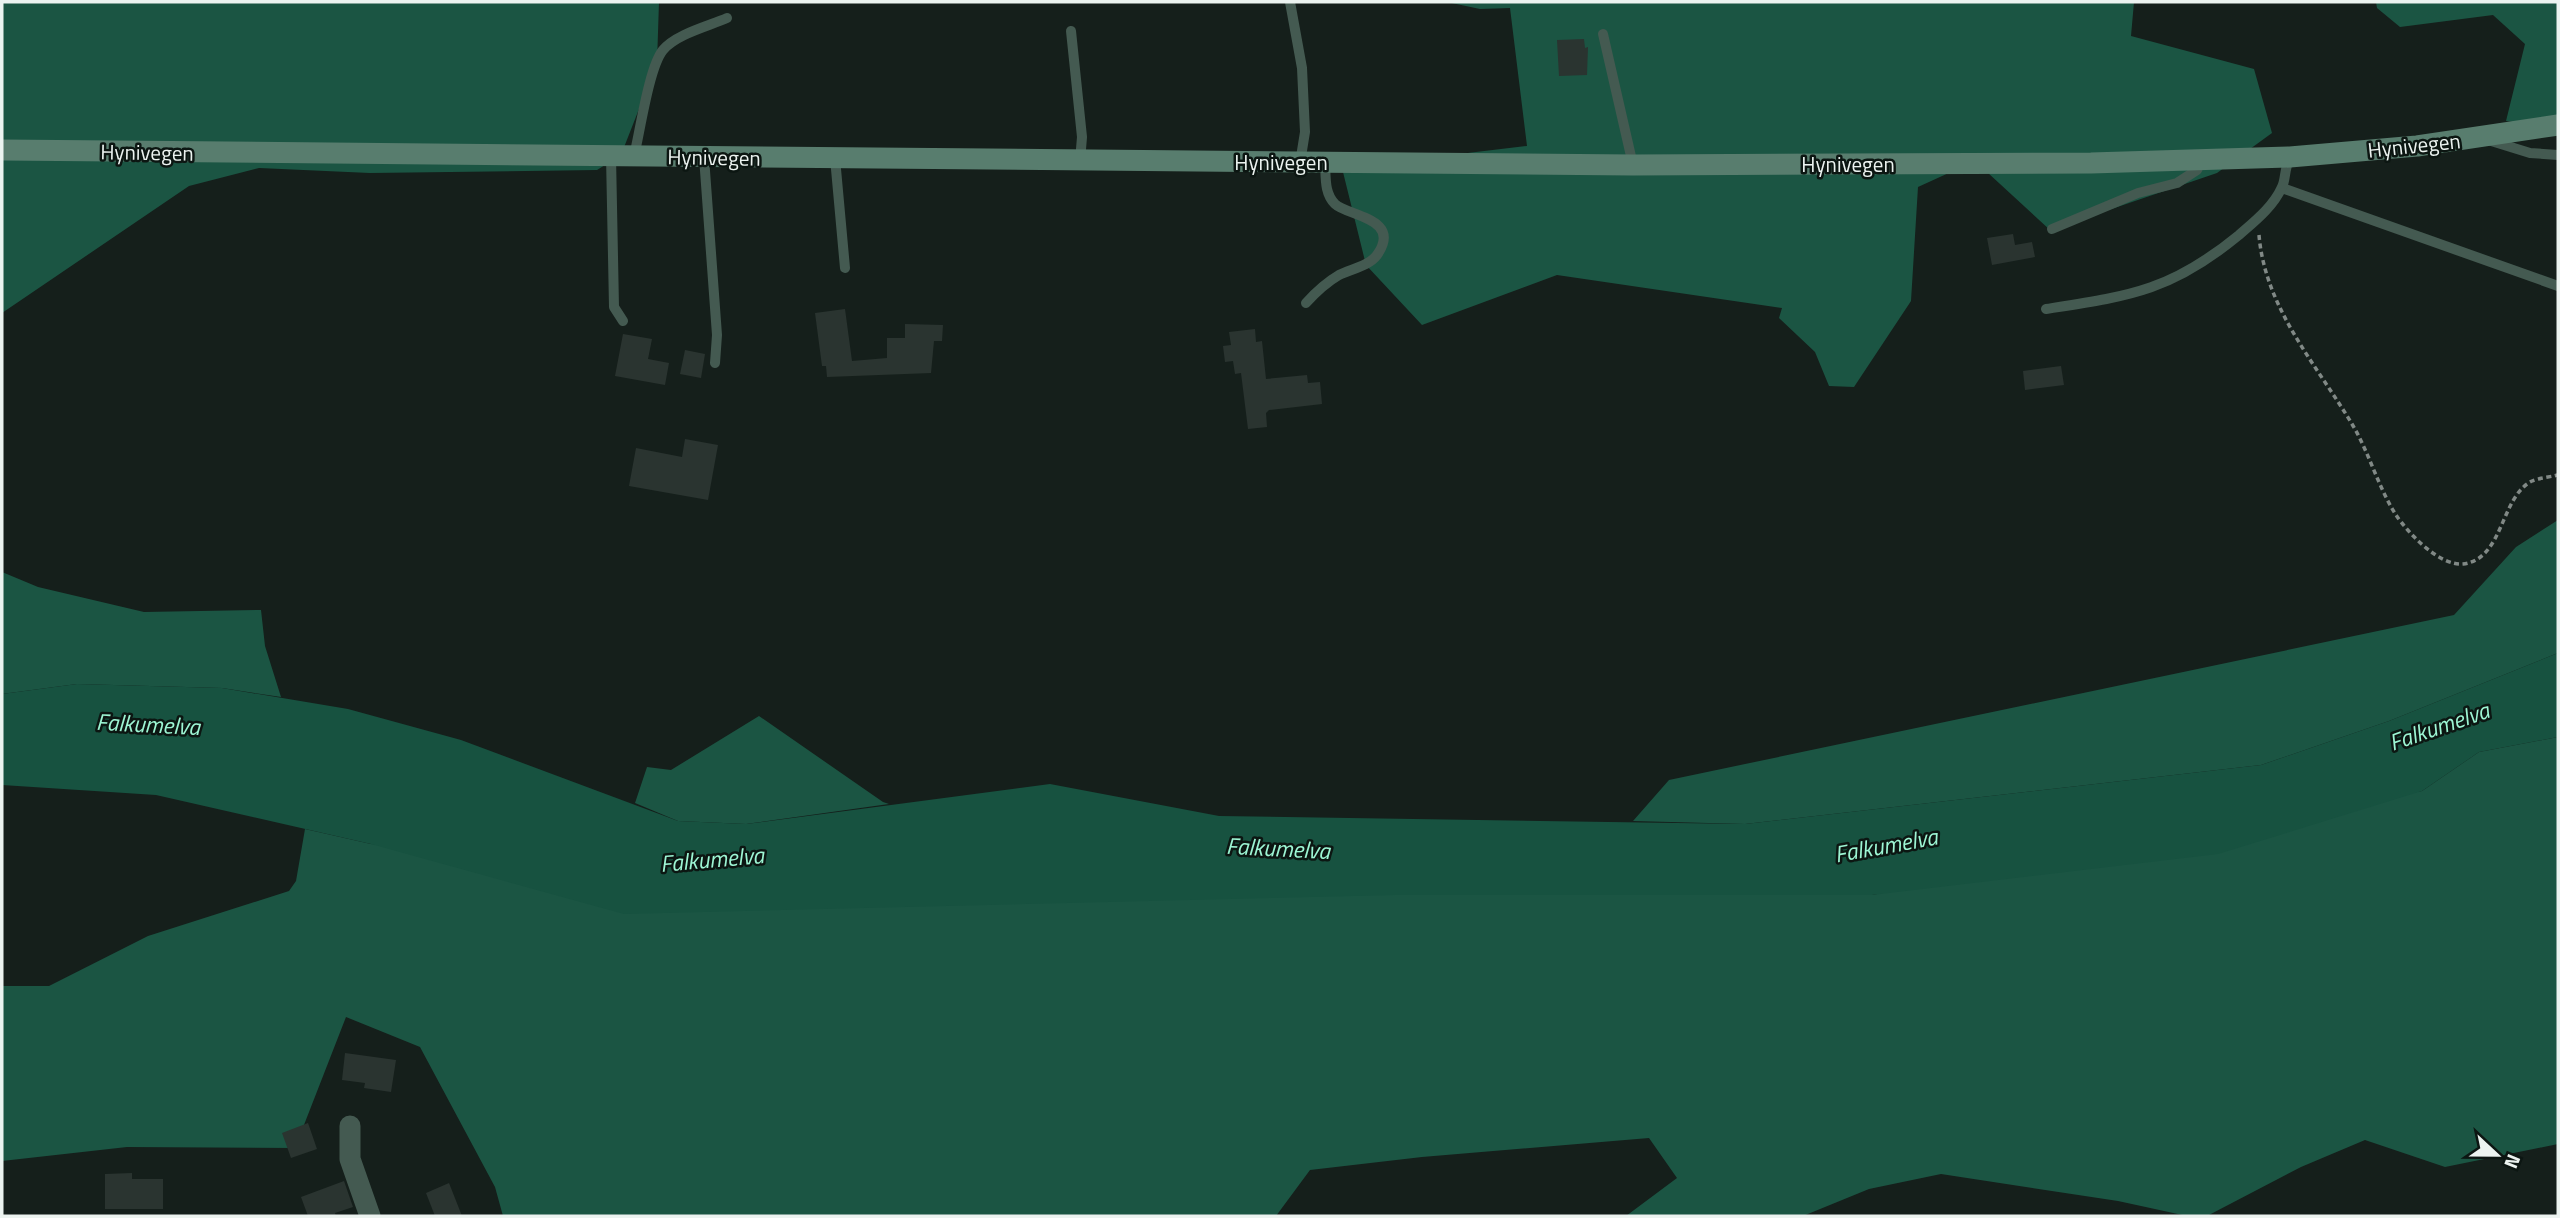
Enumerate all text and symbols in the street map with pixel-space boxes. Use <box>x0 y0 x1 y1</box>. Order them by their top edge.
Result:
street label: Hynivegen <box>2366 124 2462 166</box>
street label: Hynivegen <box>100 135 194 169</box>
street label: Hynivegen <box>667 140 761 174</box>
street label: Hynivegen <box>1234 146 1328 178</box>
street label: Hynivegen <box>1801 148 1895 180</box>
water label: Falkumelva <box>2384 692 2495 759</box>
water label: Falkumelva <box>95 704 202 744</box>
water label: Falkumelva <box>1832 818 1942 871</box>
water label: Falkumelva <box>1225 828 1332 868</box>
water label: Falkumelva <box>659 837 767 881</box>
north arrow <box>2462 1120 2532 1190</box>
text: N <box>2497 1150 2529 1173</box>

